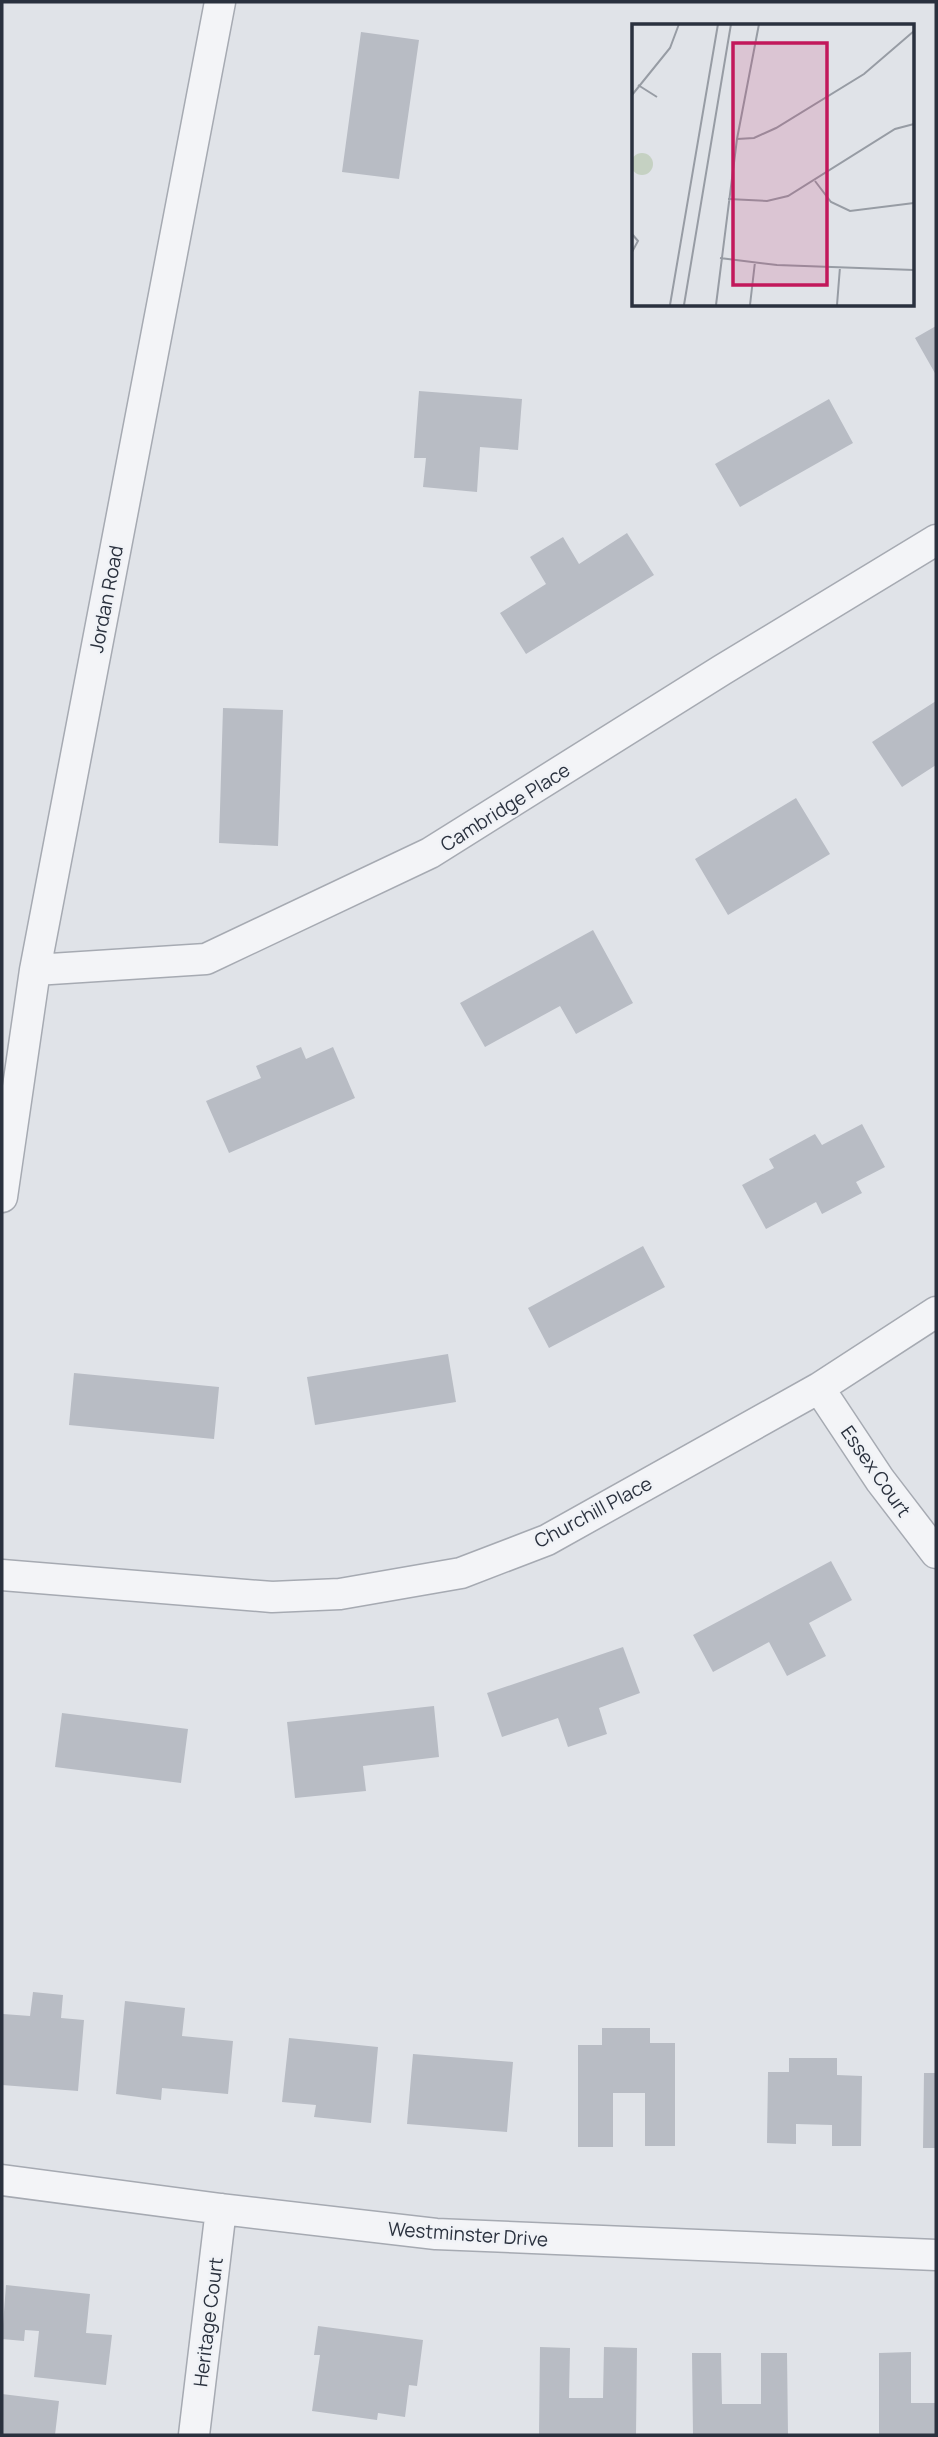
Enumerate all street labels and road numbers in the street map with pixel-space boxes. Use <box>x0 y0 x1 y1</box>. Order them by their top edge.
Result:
street label: Jordan Road <box>83 543 129 655</box>
street label: Cambridge Place <box>435 757 575 857</box>
street label: Essex Court <box>835 1420 917 1522</box>
street label: Churchill Place <box>530 1470 656 1554</box>
street label: Westminster Drive <box>387 2215 549 2253</box>
street label: Heritage Court <box>187 2256 229 2388</box>

